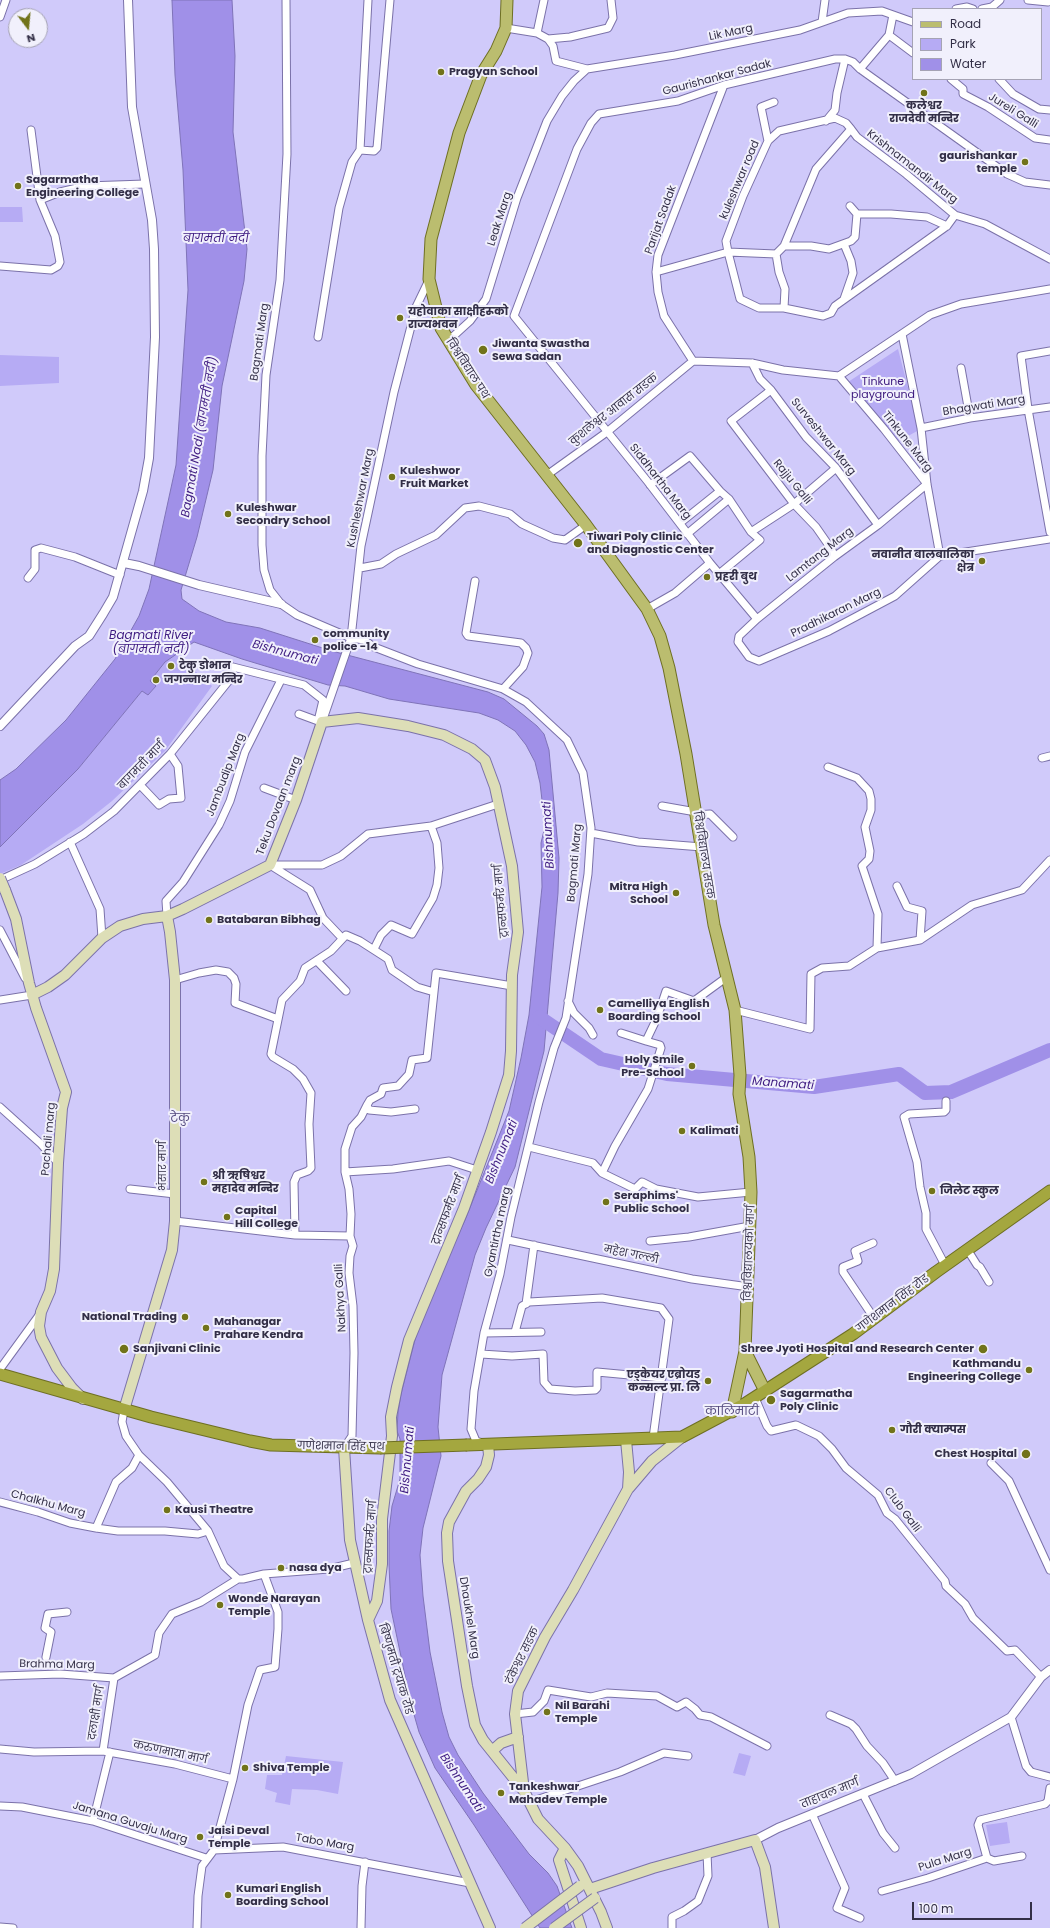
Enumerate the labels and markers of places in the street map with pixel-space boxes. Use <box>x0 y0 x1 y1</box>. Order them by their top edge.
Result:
place label: Pragyan School <box>449 65 538 79</box>
marker: Pragyan School <box>436 67 446 77</box>
marker: कुलेश्वर राजदेवी मन्दिर <box>919 88 929 98</box>
place label: कुलेश्वर राजदेवी मन्दिर <box>889 99 959 125</box>
place label: gaurishankar temple <box>939 149 1017 175</box>
marker: gaurishankar temple <box>1020 157 1030 167</box>
place label: Sagarmatha Engineering College <box>26 173 139 199</box>
marker: Sagarmatha Engineering College <box>13 181 23 191</box>
place label: यहोवाका साक्षीहरूको राज्यभवन <box>408 305 508 331</box>
marker: यहोवाका साक्षीहरूको राज्यभवन <box>395 313 405 323</box>
place label: Jiwanta Swastha Sewa Sadan <box>492 337 590 363</box>
marker: Jiwanta Swastha Sewa Sadan <box>477 344 489 356</box>
place label: Kuleshwor Fruit Market <box>400 464 468 490</box>
marker: Kuleshwor Fruit Market <box>387 472 397 482</box>
place label: Kuleshwar Secondry School <box>236 501 330 527</box>
marker: Kuleshwar Secondry School <box>223 509 233 519</box>
place label: Tiwari Poly Clinic and Diagnostic Center <box>587 530 714 556</box>
marker: Tiwari Poly Clinic and Diagnostic Center <box>572 537 584 549</box>
place label: नवानीत बालबालिका क्षेत्र <box>872 548 974 574</box>
marker: नवानीत बालबालिका क्षेत्र <box>977 556 987 566</box>
place label: प्रहरी बुथ <box>715 570 757 584</box>
marker: प्रहरी बुथ <box>702 572 712 582</box>
place label: community police -14 <box>323 627 389 653</box>
marker: community police -14 <box>310 635 320 645</box>
place label: टेकु डोभान <box>179 659 231 673</box>
marker: टेकु डोभान <box>166 661 176 671</box>
place label: जगन्नाथ मन्दिर <box>164 673 243 687</box>
marker: जगन्नाथ मन्दिर <box>151 675 161 685</box>
place label: Mitra High School <box>610 880 668 906</box>
marker: Mitra High School <box>671 888 681 898</box>
place label: Batabaran Bibhag <box>217 913 321 927</box>
marker: Batabaran Bibhag <box>204 915 214 925</box>
place label: Camelliya English Boarding School <box>608 997 710 1023</box>
marker: Camelliya English Boarding School <box>595 1005 605 1015</box>
place label: Holy Smile Pre-School <box>621 1053 684 1079</box>
marker: Holy Smile Pre-School <box>687 1061 697 1071</box>
place label: Kalimati <box>690 1124 738 1138</box>
marker: Kalimati <box>677 1126 687 1136</box>
place label: श्री ऋषिश्वर महादेव मन्दिर <box>212 1169 279 1195</box>
marker: श्री ऋषिश्वर महादेव मन्दिर <box>199 1177 209 1187</box>
place label: जिलेट स्कुल <box>940 1184 999 1198</box>
marker: जिलेट स्कुल <box>927 1186 937 1196</box>
place label: Seraphims' Public School <box>614 1189 689 1215</box>
marker: Seraphims' Public School <box>601 1197 611 1207</box>
place label: Capital Hill College <box>235 1204 298 1230</box>
marker: Capital Hill College <box>222 1212 232 1222</box>
place label: National Trading <box>82 1310 177 1324</box>
marker: National Trading <box>180 1312 190 1322</box>
place label: Mahanagar Prahare Kendra <box>214 1315 303 1341</box>
marker: Mahanagar Prahare Kendra <box>201 1323 211 1333</box>
place label: Sanjivani Clinic <box>133 1342 221 1356</box>
place label: Shree Jyoti Hospital and Research Center <box>741 1342 974 1356</box>
marker: Sanjivani Clinic <box>118 1343 130 1355</box>
marker: Shree Jyoti Hospital and Research Center <box>977 1343 989 1355</box>
place label: Kathmandu Engineering College <box>908 1357 1021 1383</box>
marker: Kathmandu Engineering College <box>1024 1365 1034 1375</box>
place label: एडुकेयर एब्रोयड कन्सल्ट प्रा. लि <box>627 1368 700 1394</box>
marker: एडुकेयर एब्रोयड कन्सल्ट प्रा. लि <box>703 1376 713 1386</box>
place label: Sagarmatha Poly Clinic <box>780 1387 852 1413</box>
marker: Sagarmatha Poly Clinic <box>765 1394 777 1406</box>
place label: गौरी क्याम्पस <box>900 1423 966 1437</box>
marker: गौरी क्याम्पस <box>887 1425 897 1435</box>
place label: Chest Hospital <box>934 1447 1017 1461</box>
marker: Chest Hospital <box>1020 1448 1032 1460</box>
place label: Kausi Theatre <box>175 1503 253 1517</box>
marker: Kausi Theatre <box>162 1505 172 1515</box>
place label: nasa dya <box>289 1561 342 1575</box>
marker: nasa dya <box>276 1563 286 1573</box>
place label: Wonde Narayan Temple <box>228 1592 320 1618</box>
marker: Wonde Narayan Temple <box>215 1600 225 1610</box>
place label: Nil Barahi Temple <box>555 1699 610 1725</box>
marker: Nil Barahi Temple <box>542 1707 552 1717</box>
place label: Shiva Temple <box>253 1761 330 1775</box>
marker: Shiva Temple <box>240 1763 250 1773</box>
place label: Tankeshwar Mahadev Temple <box>509 1780 607 1806</box>
marker: Tankeshwar Mahadev Temple <box>496 1788 506 1798</box>
place label: Jaisi Deval Temple <box>208 1824 269 1850</box>
marker: Jaisi Deval Temple <box>195 1832 205 1842</box>
place label: Kumari English Boarding School <box>236 1882 328 1908</box>
marker: Kumari English Boarding School <box>223 1890 233 1900</box>

